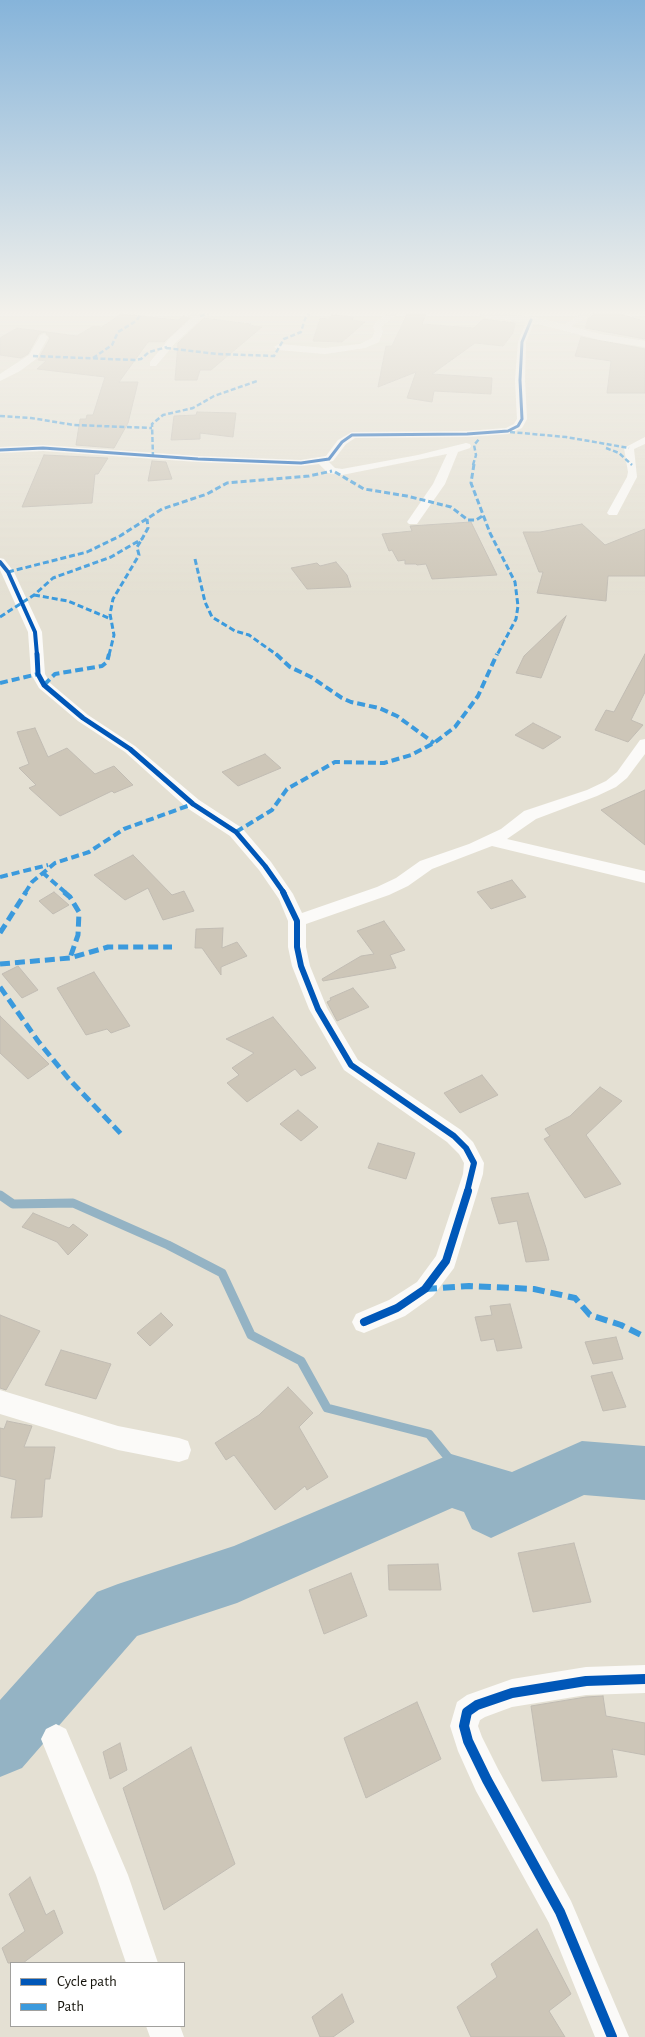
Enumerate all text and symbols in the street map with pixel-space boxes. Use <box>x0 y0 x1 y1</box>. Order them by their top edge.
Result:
legend <box>10 1962 185 2027</box>
text: Cycle path <box>57 1974 117 1989</box>
text: Path <box>57 1999 84 2014</box>

